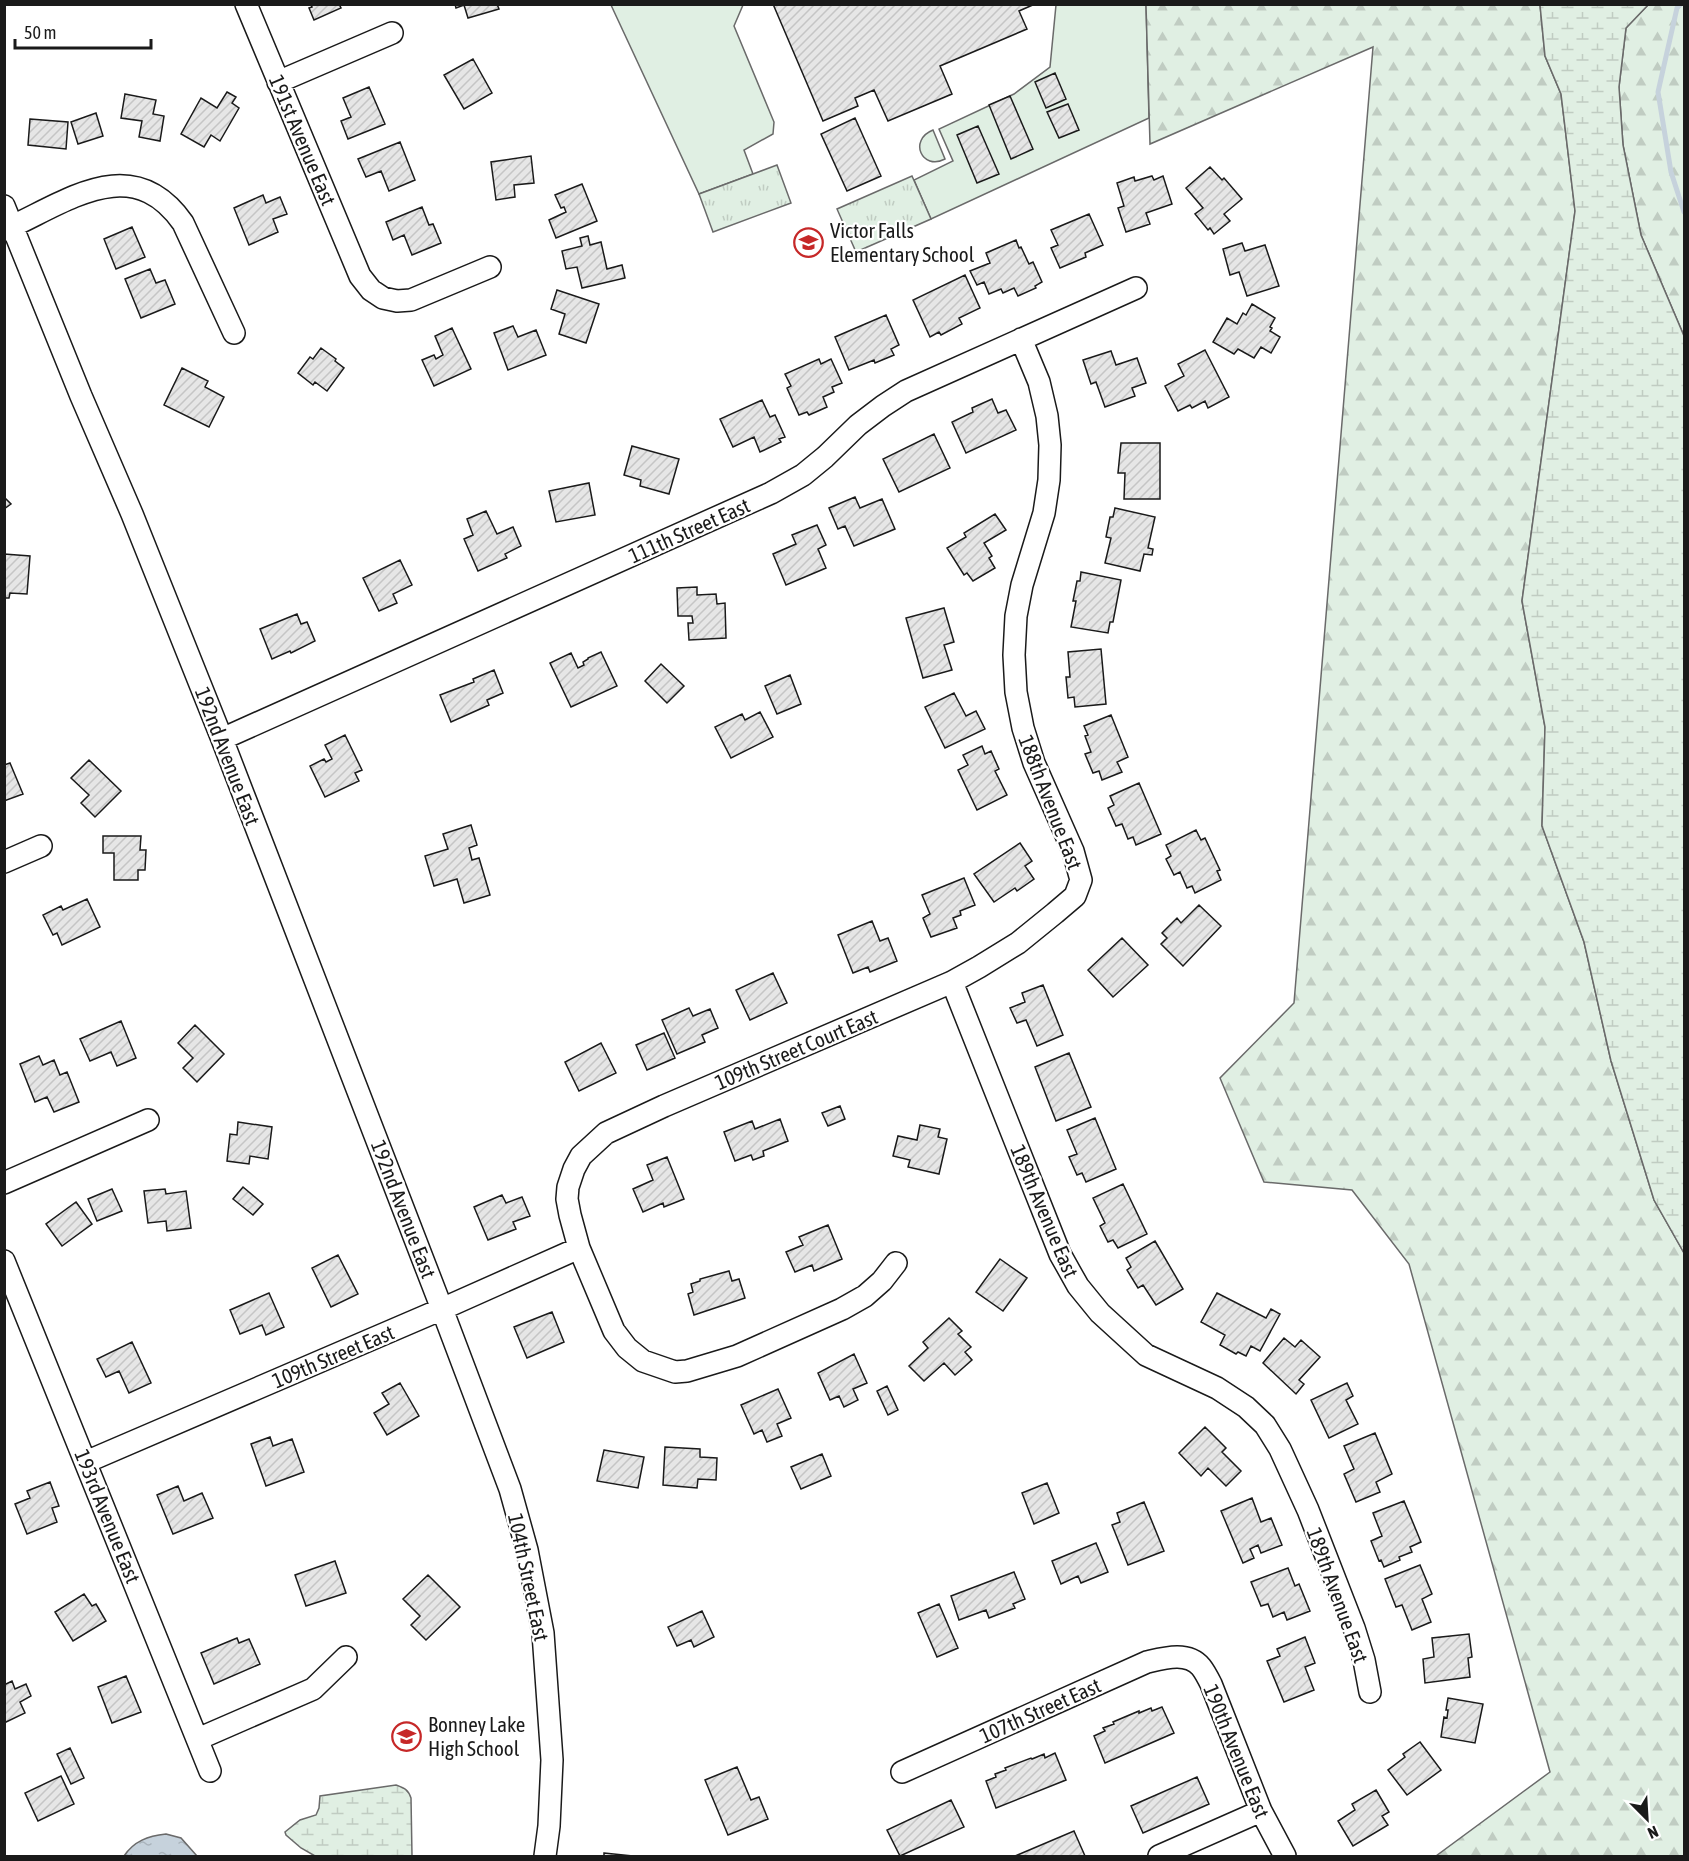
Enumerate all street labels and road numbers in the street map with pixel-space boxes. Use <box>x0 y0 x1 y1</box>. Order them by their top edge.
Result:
street label: 191st Avenue East <box>265 71 341 209</box>
street label: 111th Street East <box>625 493 753 567</box>
street label: 192nd Avenue East <box>191 684 265 828</box>
street label: 188th Avenue East <box>1014 731 1088 873</box>
street label: 109th Street Court East <box>711 1004 881 1094</box>
street label: 192nd Avenue East <box>367 1137 441 1281</box>
street label: 189th Avenue East <box>1006 1141 1084 1281</box>
street label: 109th Street East <box>269 1320 397 1392</box>
street label: 193rd Avenue East <box>70 1446 146 1586</box>
street label: 104th Street East <box>504 1511 554 1643</box>
street label: 189th Avenue East <box>1302 1524 1374 1666</box>
street label: 107th Street East <box>976 1673 1104 1747</box>
street label: 190th Avenue East <box>1199 1681 1275 1821</box>

